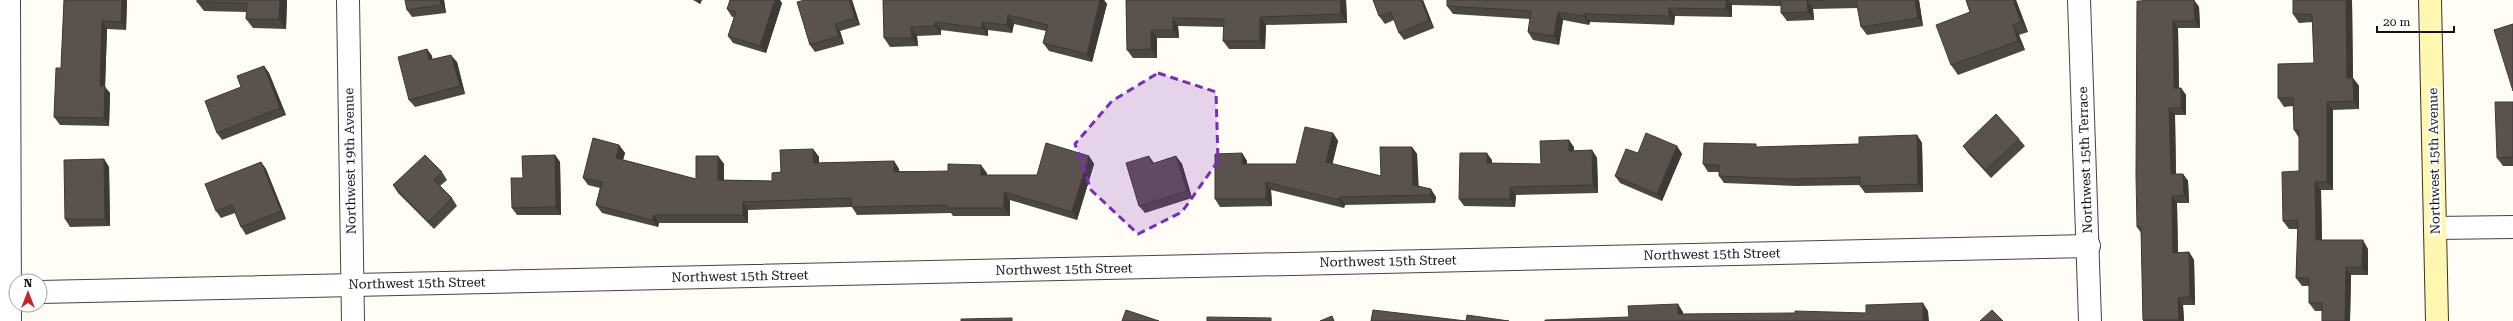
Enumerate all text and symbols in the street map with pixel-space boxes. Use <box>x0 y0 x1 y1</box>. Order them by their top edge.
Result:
scale bar <box>2377 8 2454 34</box>
text: 20 m <box>2383 15 2410 29</box>
street label: Northwest 15th Terrace <box>2075 86 2095 234</box>
street label: Northwest 19th Avenue <box>341 88 359 234</box>
street label: Northwest 15th Avenue <box>2425 88 2443 234</box>
street label: Northwest 15th Street <box>1643 245 1781 263</box>
street label: Northwest 15th Street <box>1319 252 1457 270</box>
street label: Northwest 15th Street <box>995 260 1133 278</box>
street label: Northwest 15th Street <box>671 267 809 285</box>
north arrow <box>8 273 48 313</box>
street label: Northwest 15th Street <box>348 274 486 292</box>
text: N <box>24 277 33 290</box>

